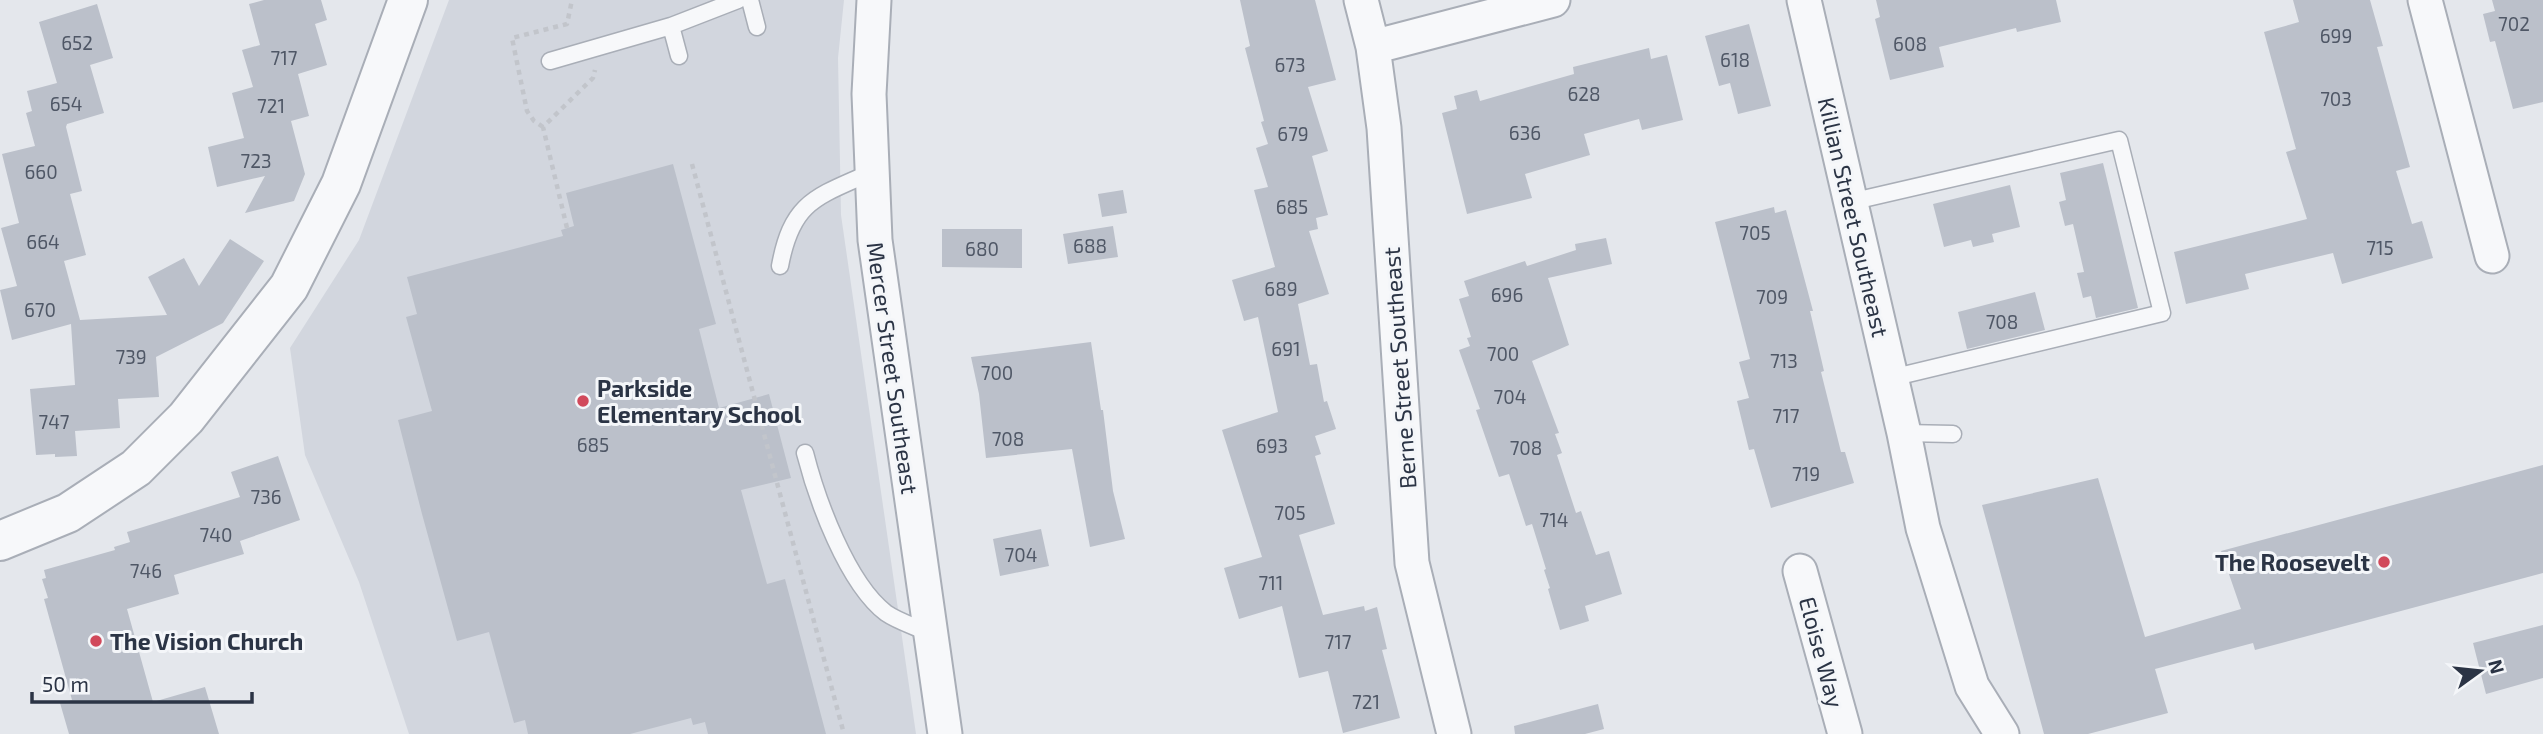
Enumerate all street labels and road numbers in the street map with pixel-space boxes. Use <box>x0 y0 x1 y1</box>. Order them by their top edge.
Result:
street label: Killian Street Southeast <box>1813 94 1895 340</box>
street label: Mercer Street Southeast <box>861 240 925 496</box>
street label: Berne Street Southeast <box>1377 246 1421 490</box>
street label: Eloise Way <box>1794 593 1850 711</box>

